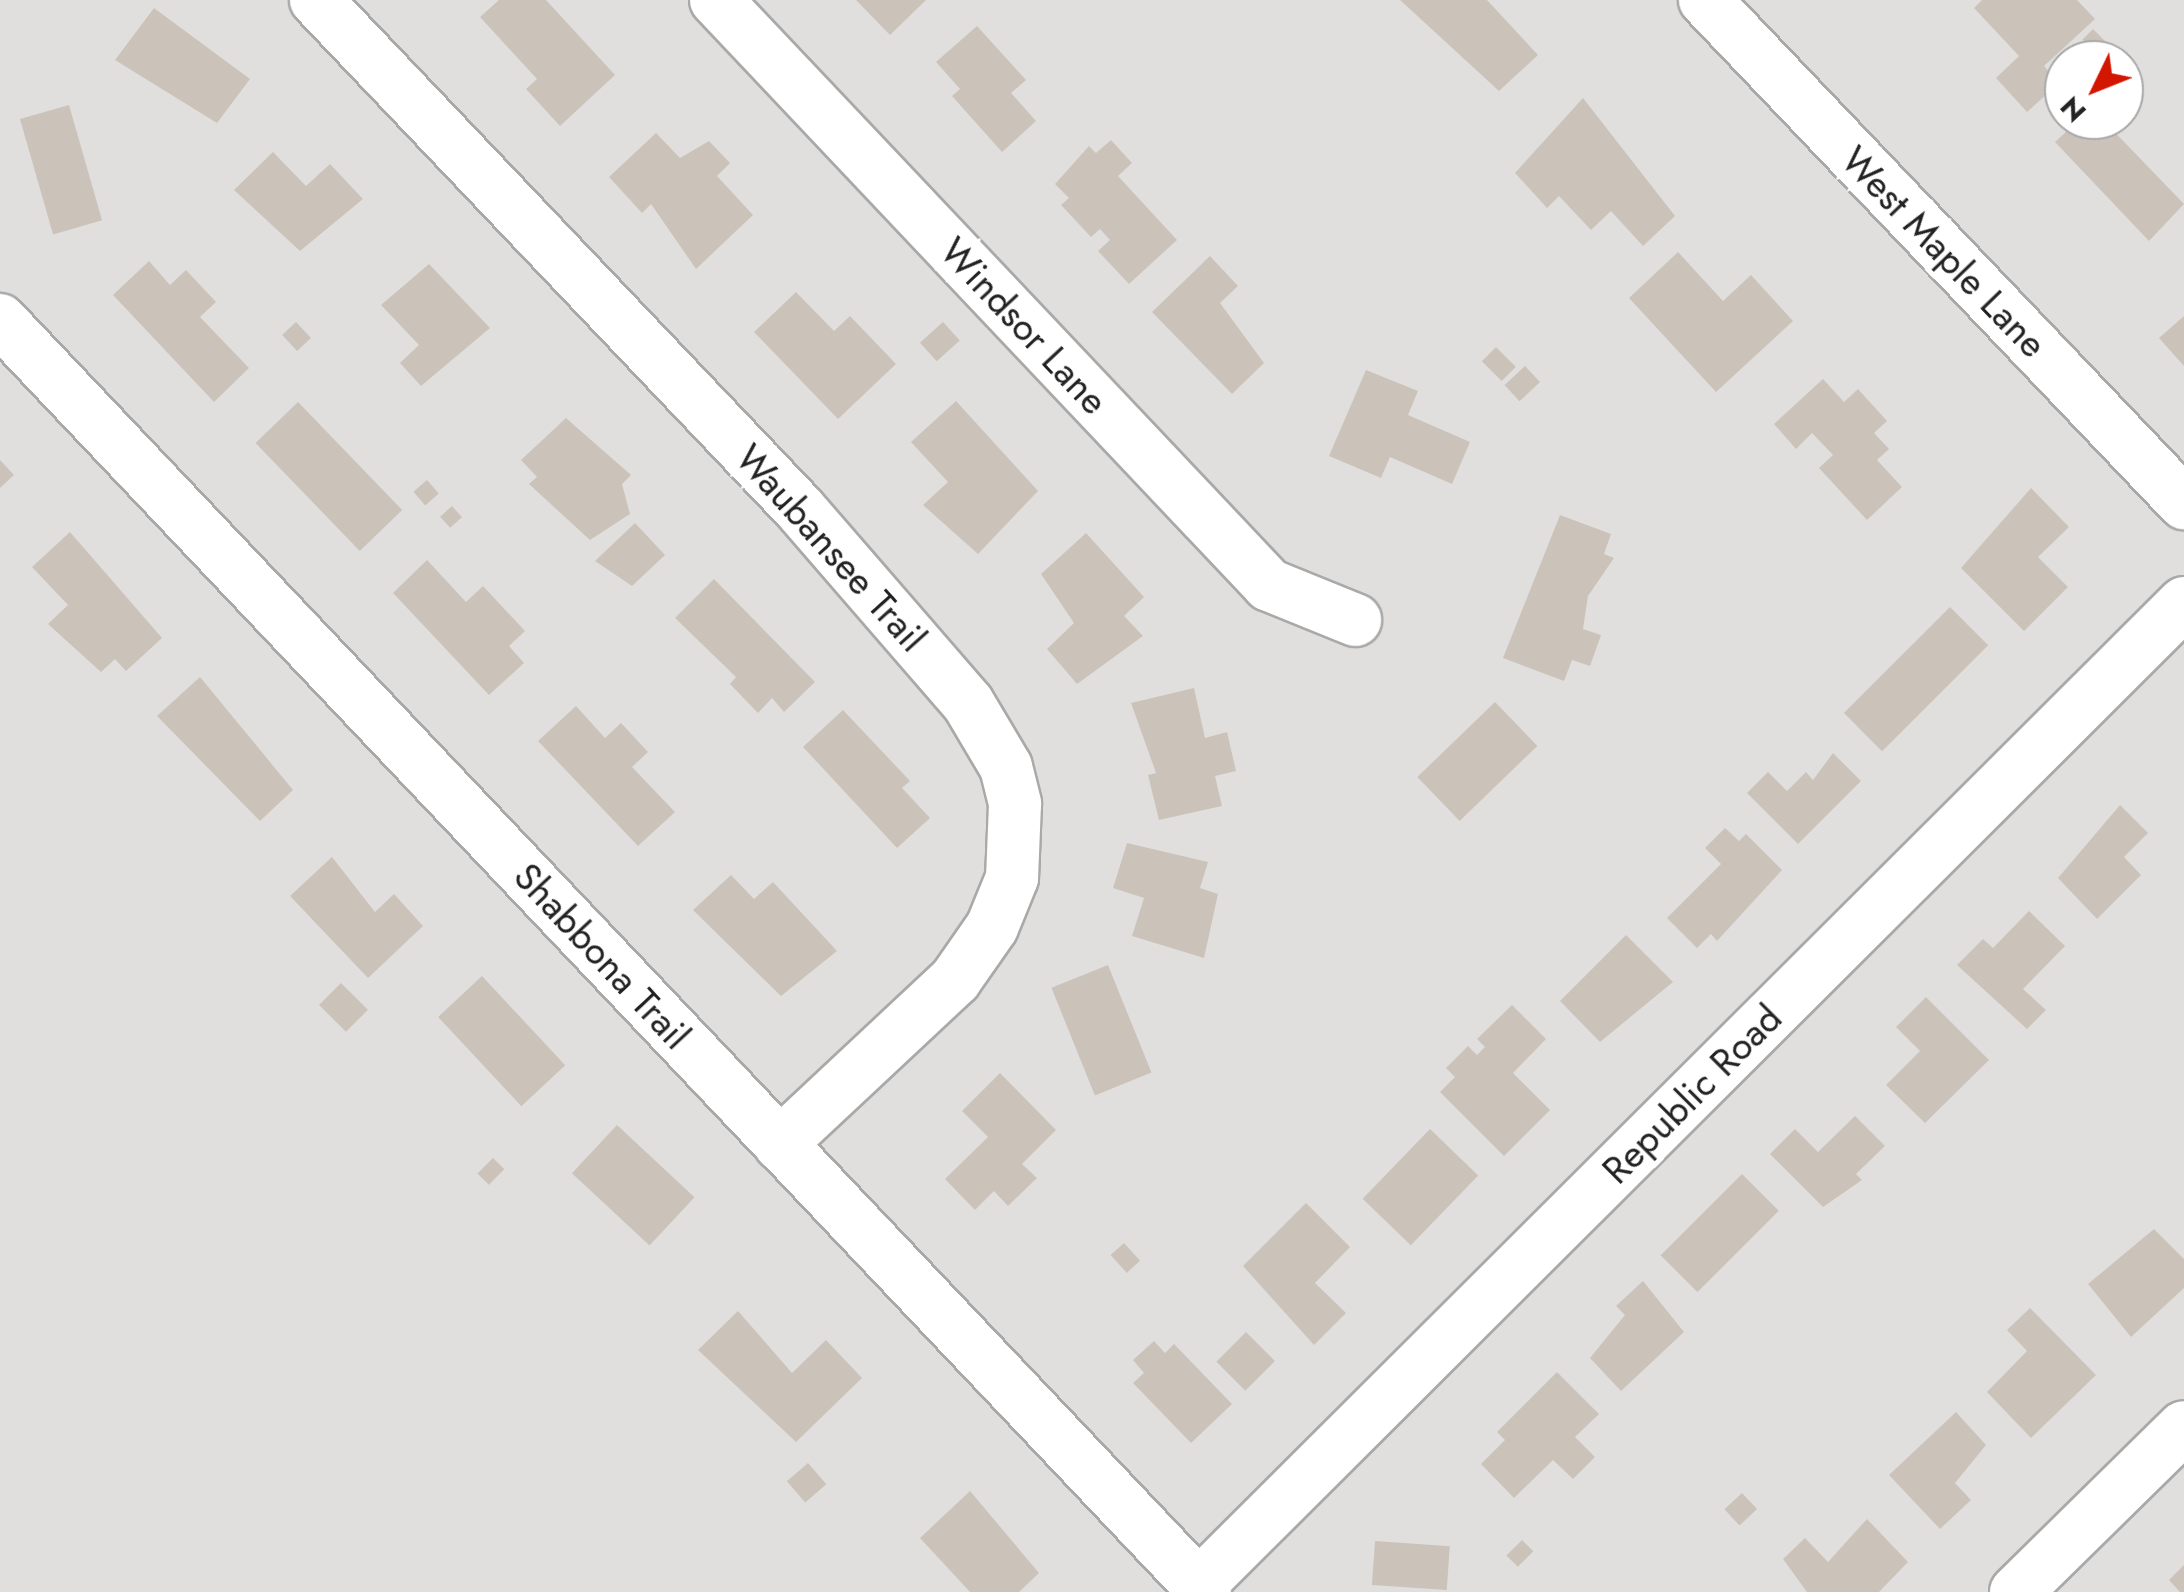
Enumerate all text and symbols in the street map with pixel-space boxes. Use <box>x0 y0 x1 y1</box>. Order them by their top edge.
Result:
north arrow <box>2044 40 2144 140</box>
text: N <box>2051 87 2096 132</box>
street label: West Maple Lane <box>1832 137 2056 367</box>
street label: Windsor Lane <box>931 228 1117 424</box>
street label: Waubansee Trail <box>726 435 936 661</box>
street label: Shabbona Trail <box>504 854 700 1058</box>
street label: Republic Road <box>1593 995 1791 1193</box>

